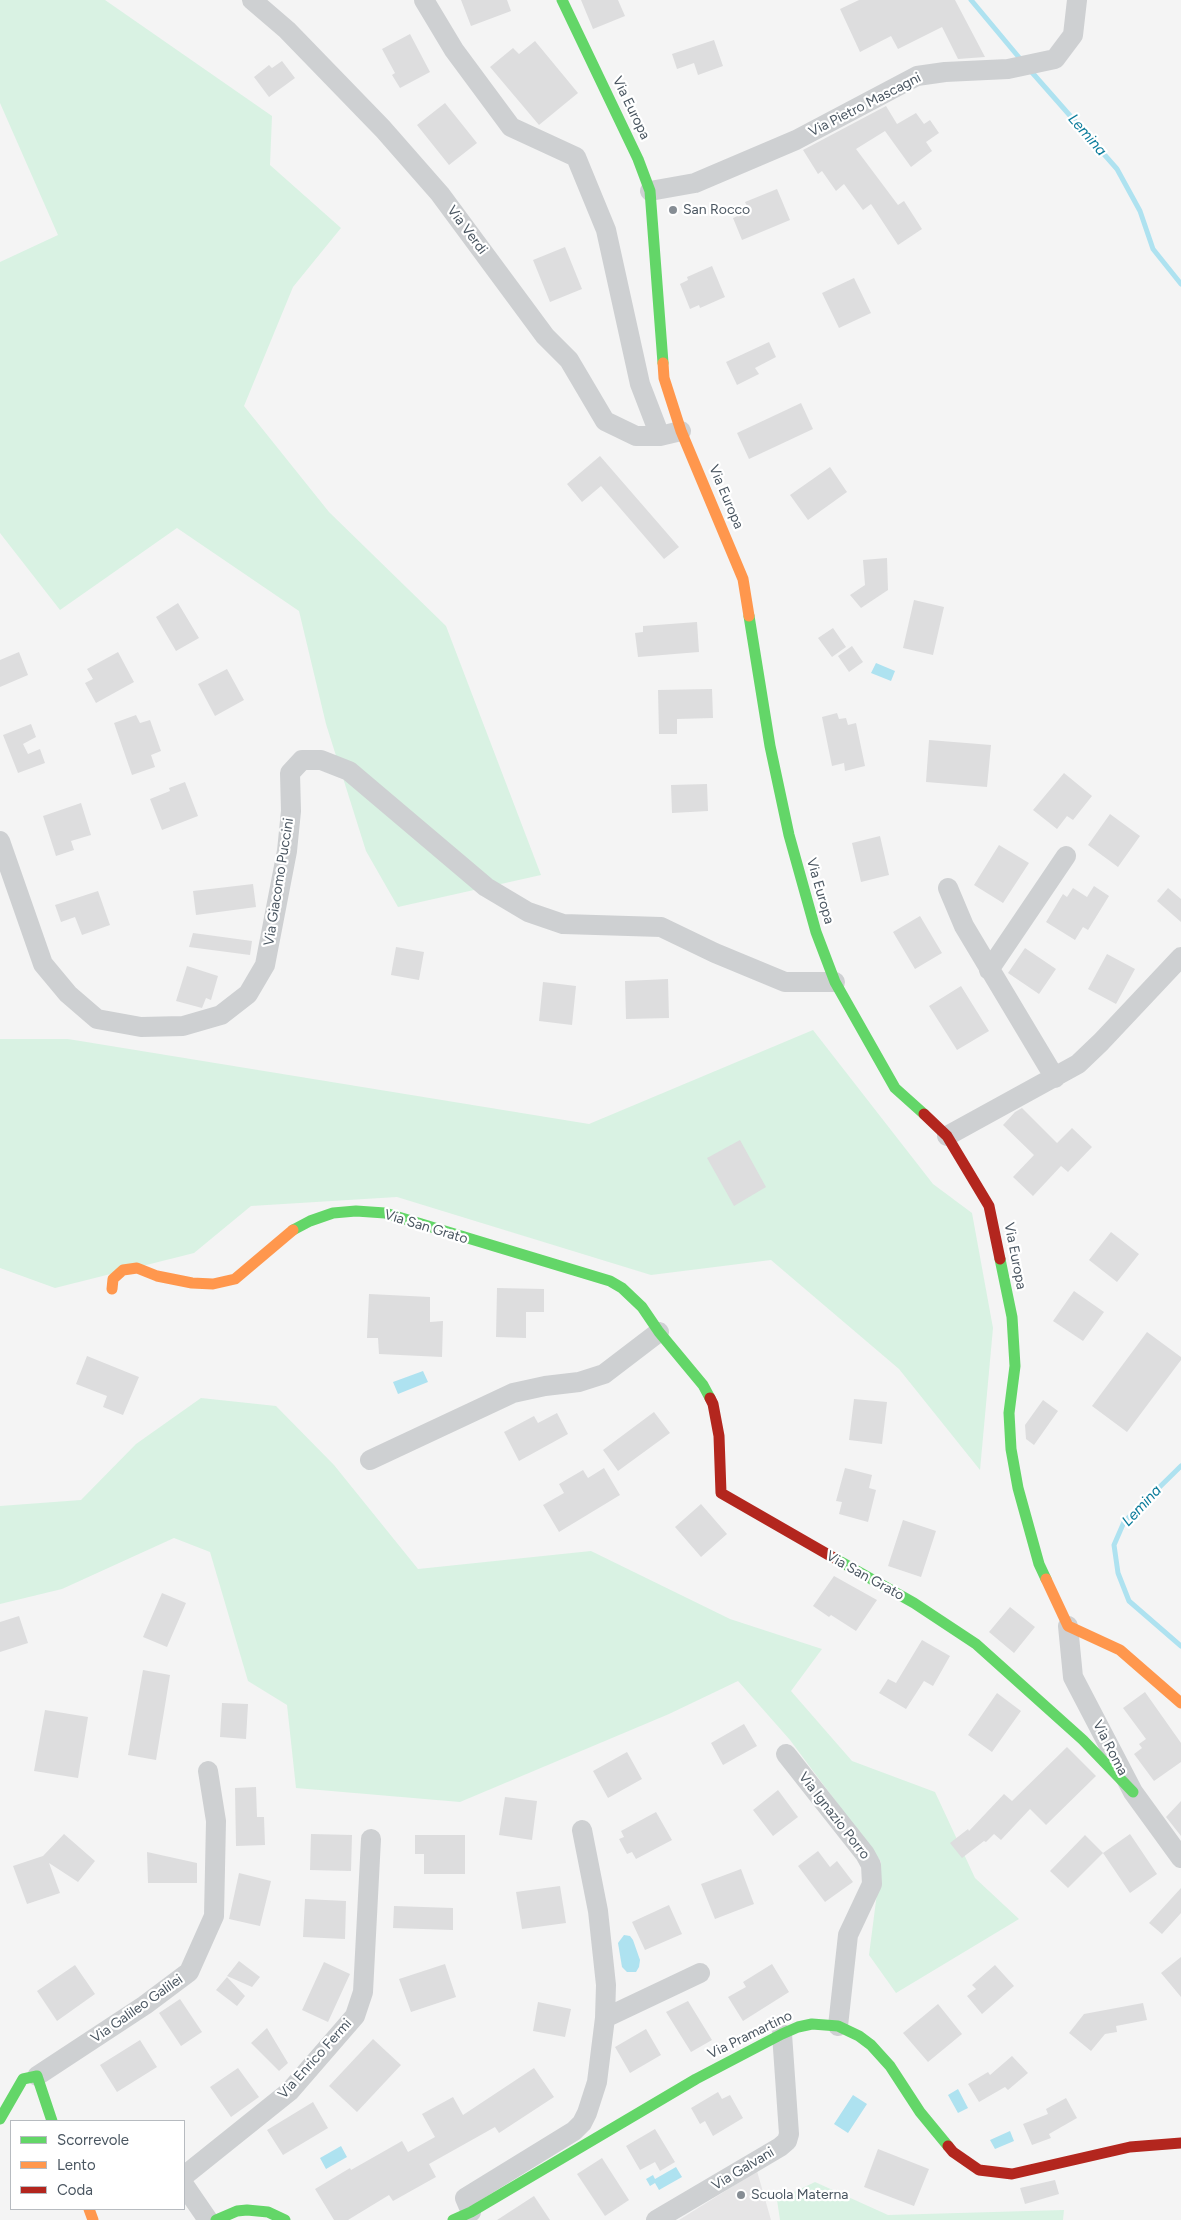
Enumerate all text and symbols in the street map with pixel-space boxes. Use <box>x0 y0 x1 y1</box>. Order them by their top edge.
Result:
street label: Via Pietro Mascagni <box>806 69 924 141</box>
street label: Via Europa <box>609 74 653 142</box>
water label: Lemina <box>1064 110 1110 160</box>
street label: Via Verdi <box>443 202 491 258</box>
place label: San Rocco <box>683 202 750 218</box>
marker: San Rocco <box>667 204 679 216</box>
street label: Via Europa <box>705 462 747 532</box>
street label: Via Giacomo Puccini <box>261 817 297 947</box>
street label: Via Europa <box>803 856 837 926</box>
street label: Via San Grato <box>382 1206 470 1248</box>
street label: Via Europa <box>1000 1221 1030 1291</box>
water label: Lemina <box>1119 1482 1165 1530</box>
street label: Via San Grato <box>823 1548 907 1604</box>
street label: Via Roma <box>1089 1718 1131 1778</box>
street label: Via Ignazio Porro <box>795 1769 873 1863</box>
street label: Via Galileo Galilei <box>88 1971 186 2047</box>
street label: Via Pramartino <box>705 2007 795 2063</box>
street label: Via Enrico Fermi <box>275 2016 355 2102</box>
legend <box>10 2120 185 2210</box>
text: Scorrevole <box>57 2131 129 2149</box>
street label: Via Galvani <box>709 2144 777 2194</box>
text: Lento <box>57 2156 96 2174</box>
text: Coda <box>57 2181 93 2199</box>
place label: Scuola Materna <box>751 2187 848 2203</box>
marker: Scuola Materna <box>735 2189 747 2201</box>

